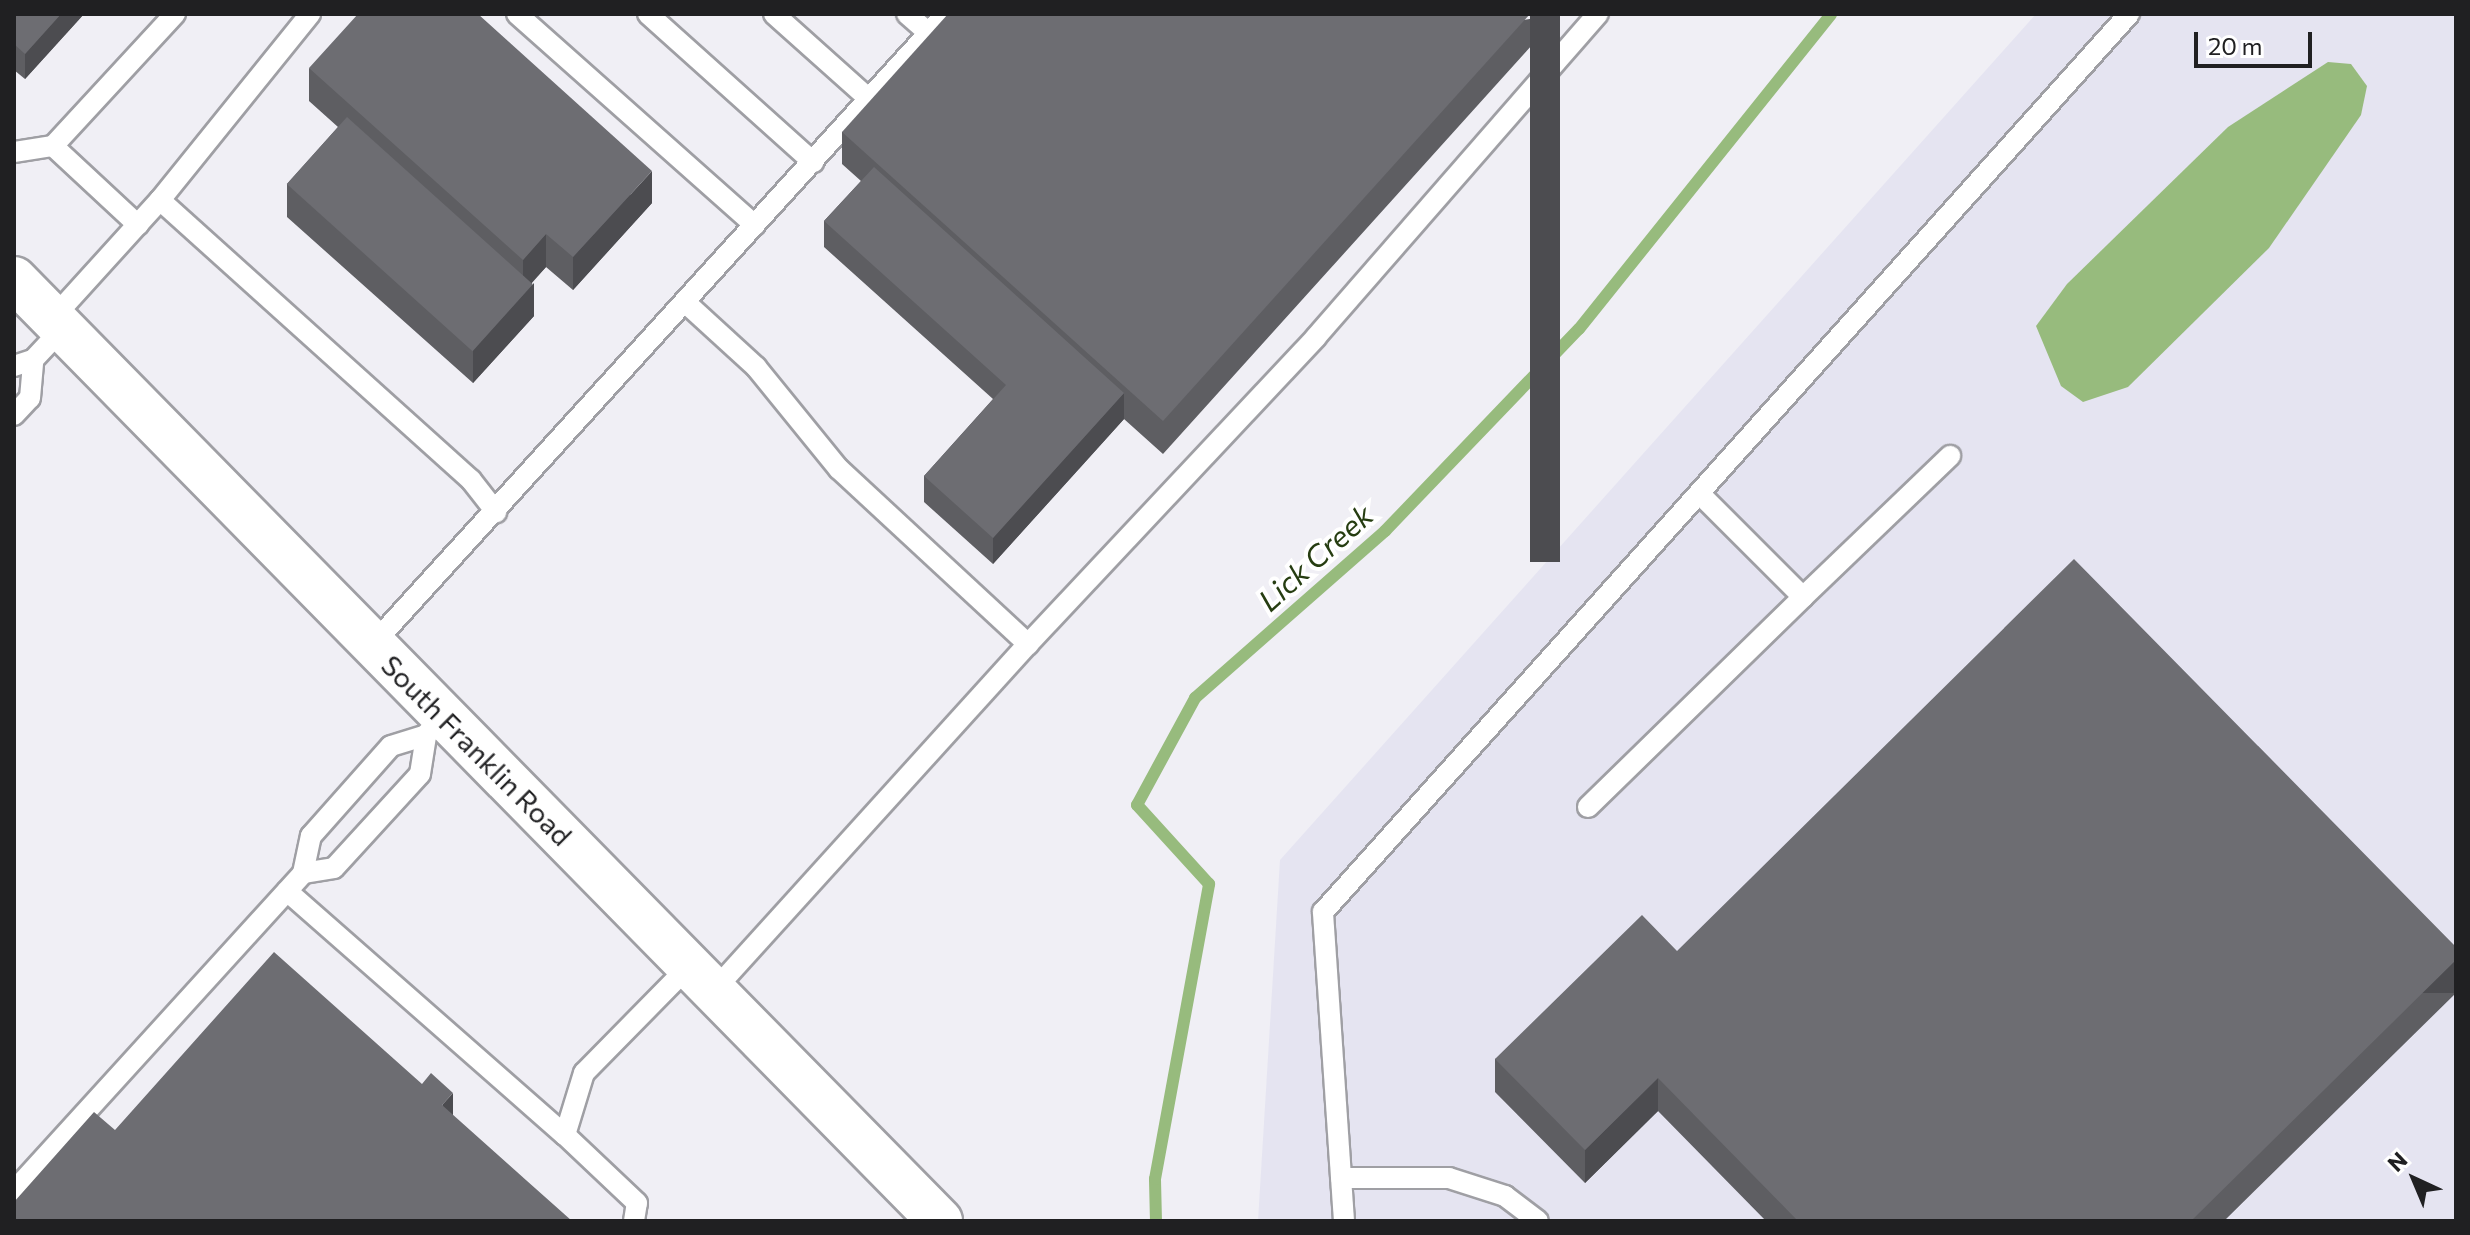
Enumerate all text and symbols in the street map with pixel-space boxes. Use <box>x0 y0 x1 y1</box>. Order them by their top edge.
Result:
scale bar <box>2198 16 2316 66</box>
text: 20 m <box>2208 31 2262 60</box>
water label: Lick Creek <box>1250 496 1380 618</box>
street label: South Franklin Road <box>375 648 579 852</box>
north arrow <box>2374 1139 2454 1219</box>
text: N <box>2382 1146 2412 1177</box>

